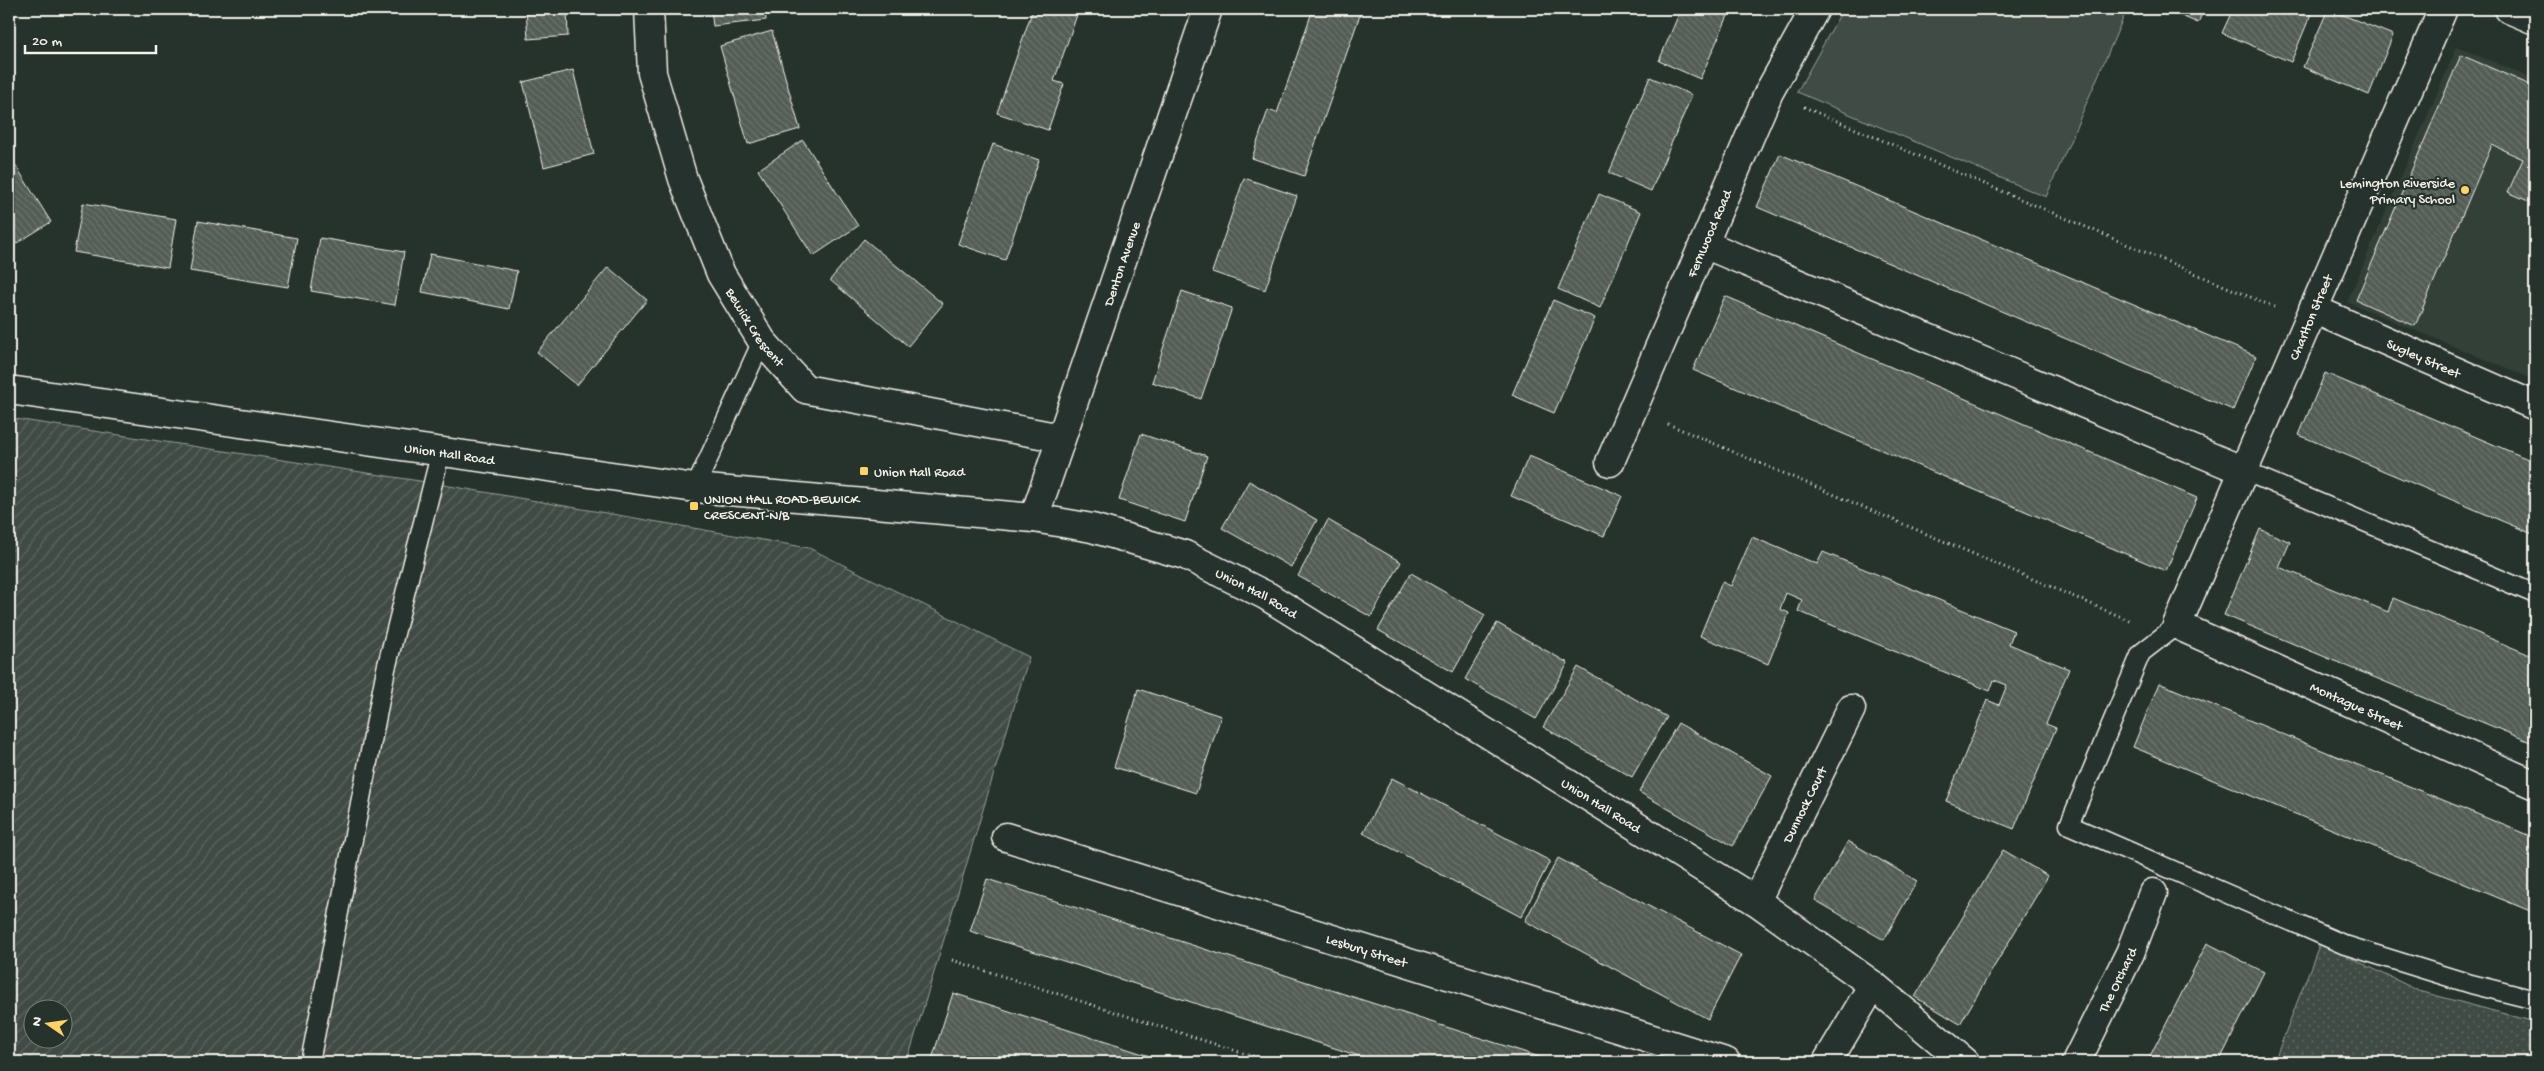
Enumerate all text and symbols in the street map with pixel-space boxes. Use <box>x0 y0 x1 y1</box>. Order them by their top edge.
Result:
scale bar <box>25 22 156 54</box>
text: 20 m <box>32 33 62 51</box>
place label: Lemington Riverside Primary School <box>2340 176 2456 209</box>
marker: Lemington Riverside Primary School <box>2459 184 2471 196</box>
street label: Fernwood Road <box>1684 186 1738 281</box>
street label: Denton Avenue <box>1101 219 1146 310</box>
street label: Charlton Street <box>2287 272 2338 363</box>
street label: Bewick Crescent <box>720 285 788 372</box>
street label: Sugley Street <box>2383 336 2464 384</box>
street label: Union Hall Road <box>403 441 497 471</box>
marker: Union Hall Road <box>858 465 870 477</box>
place label: Union Hall Road <box>874 465 967 482</box>
place label: UNION HALL ROAD-BEWICK CRESCENT-N/B <box>704 492 861 525</box>
marker: UNION HALL ROAD-BEWICK CRESCENT-N/B <box>688 500 700 512</box>
street label: Union Hall Road <box>1212 566 1301 625</box>
street label: Montague Street <box>2307 680 2406 736</box>
street label: Dunnock Court <box>1780 763 1833 847</box>
street label: Union Hall Road <box>1557 776 1645 839</box>
street label: Lesbury Street <box>1323 931 1410 973</box>
street label: The Orchard <box>2095 944 2143 1017</box>
north arrow <box>22 998 72 1048</box>
text: N <box>28 1015 47 1028</box>

